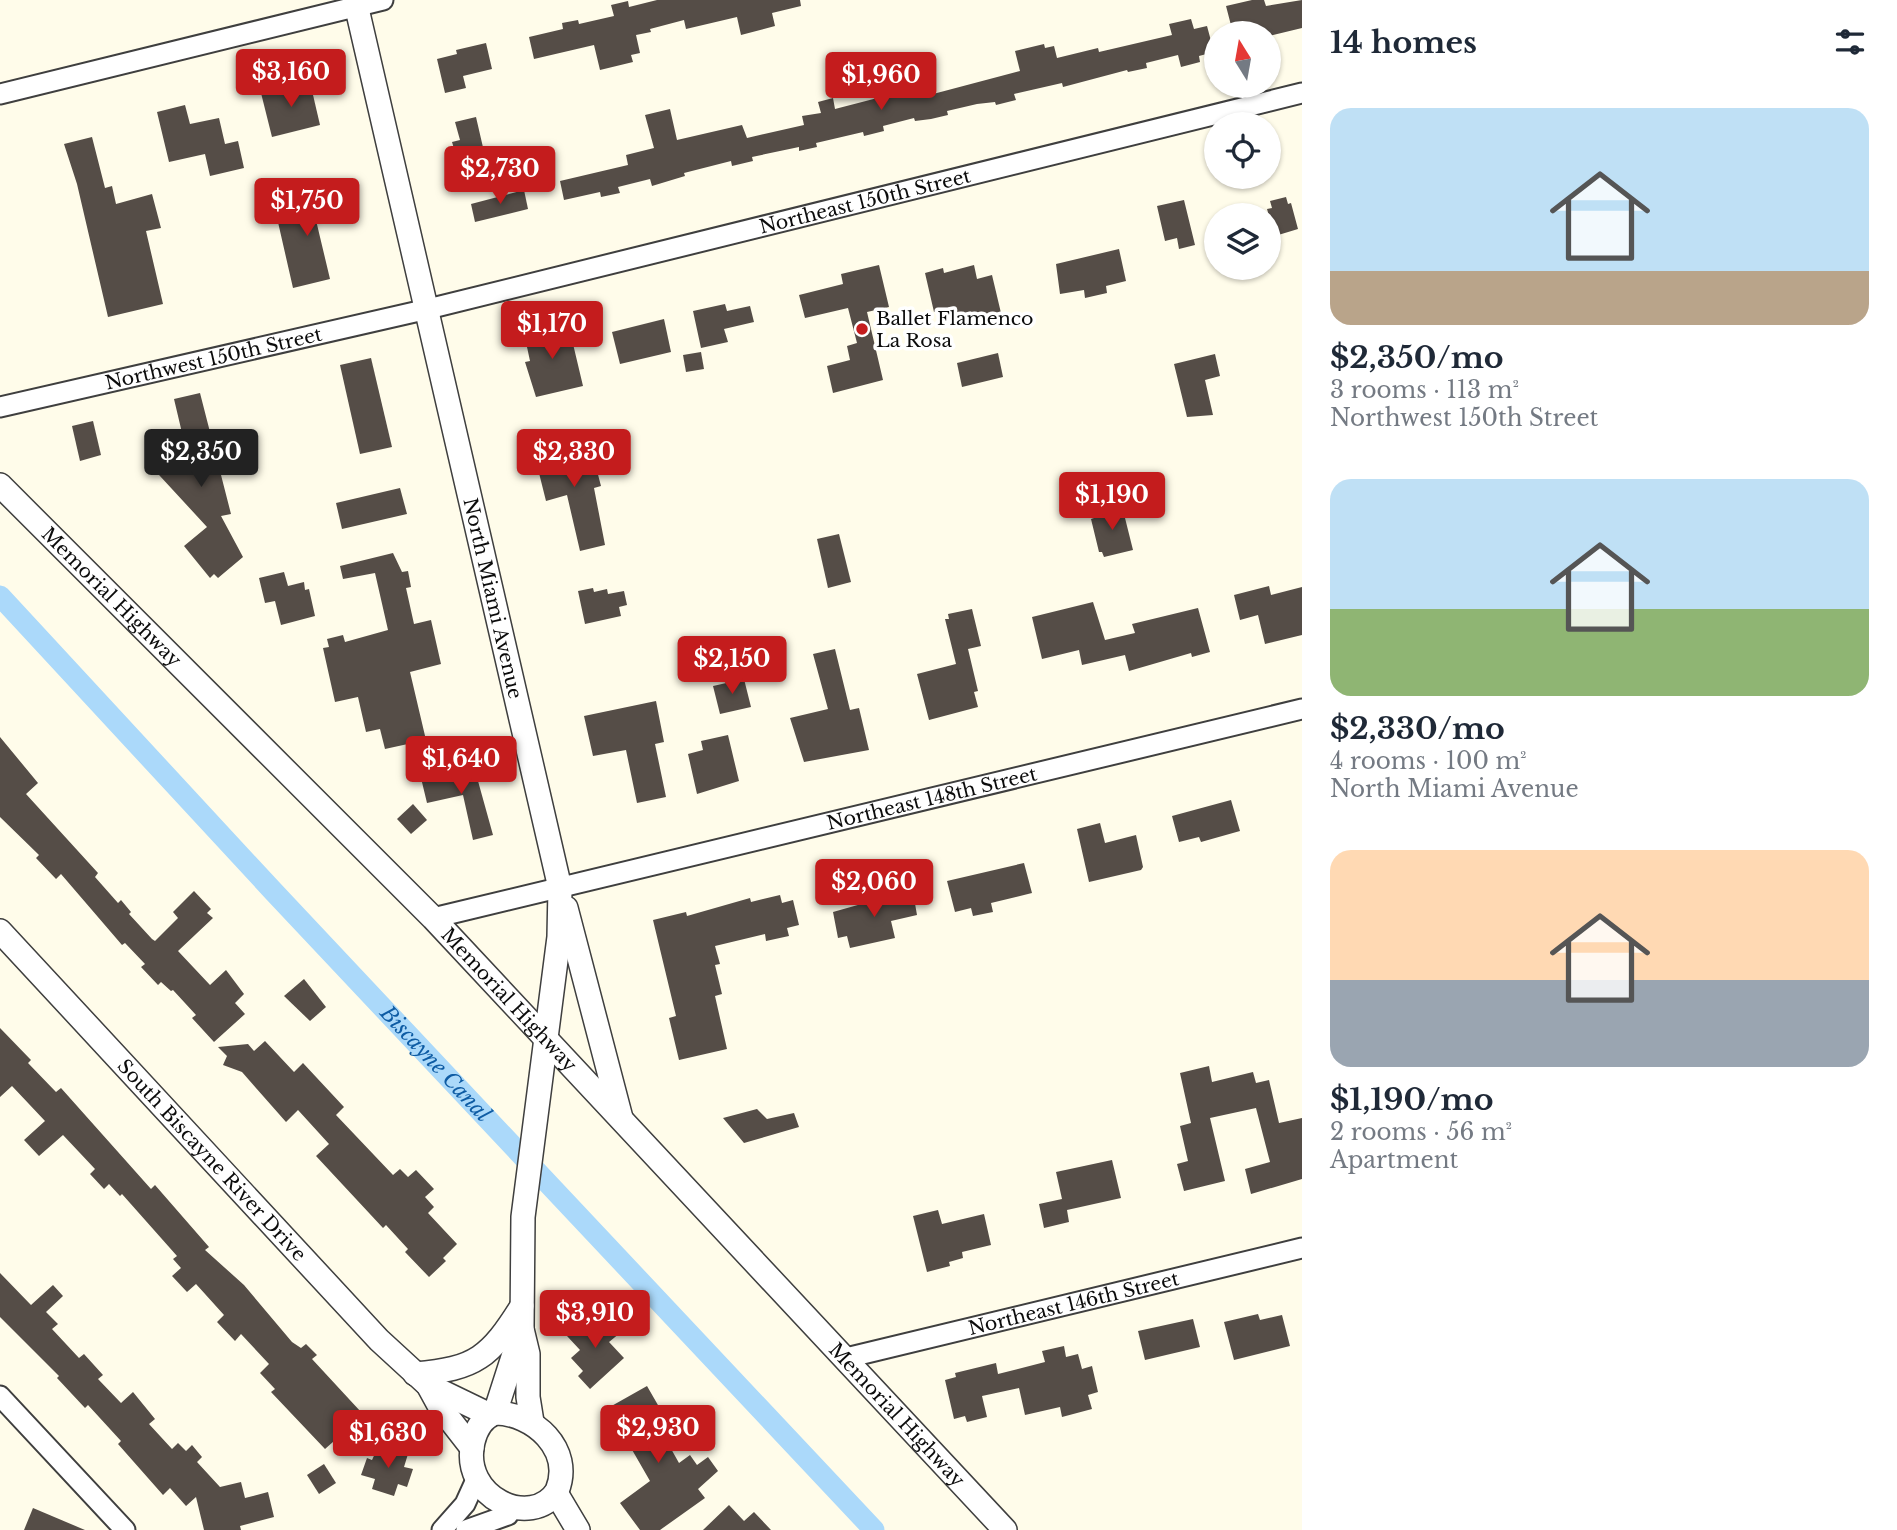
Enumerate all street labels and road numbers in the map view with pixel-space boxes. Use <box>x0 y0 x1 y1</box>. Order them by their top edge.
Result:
street label: Northeast 150th Street <box>757 164 974 238</box>
street label: Northwest 150th Street <box>103 322 325 394</box>
street label: North Miami Avenue <box>459 496 527 701</box>
street label: Memorial Highway <box>37 522 186 671</box>
street label: Northeast 148th Street <box>825 762 1040 834</box>
street label: Memorial Highway <box>437 923 582 1076</box>
street label: South Biscayne River Drive <box>113 1054 311 1265</box>
street label: Northeast 146th Street <box>966 1266 1182 1340</box>
street label: Memorial Highway <box>824 1338 970 1491</box>

